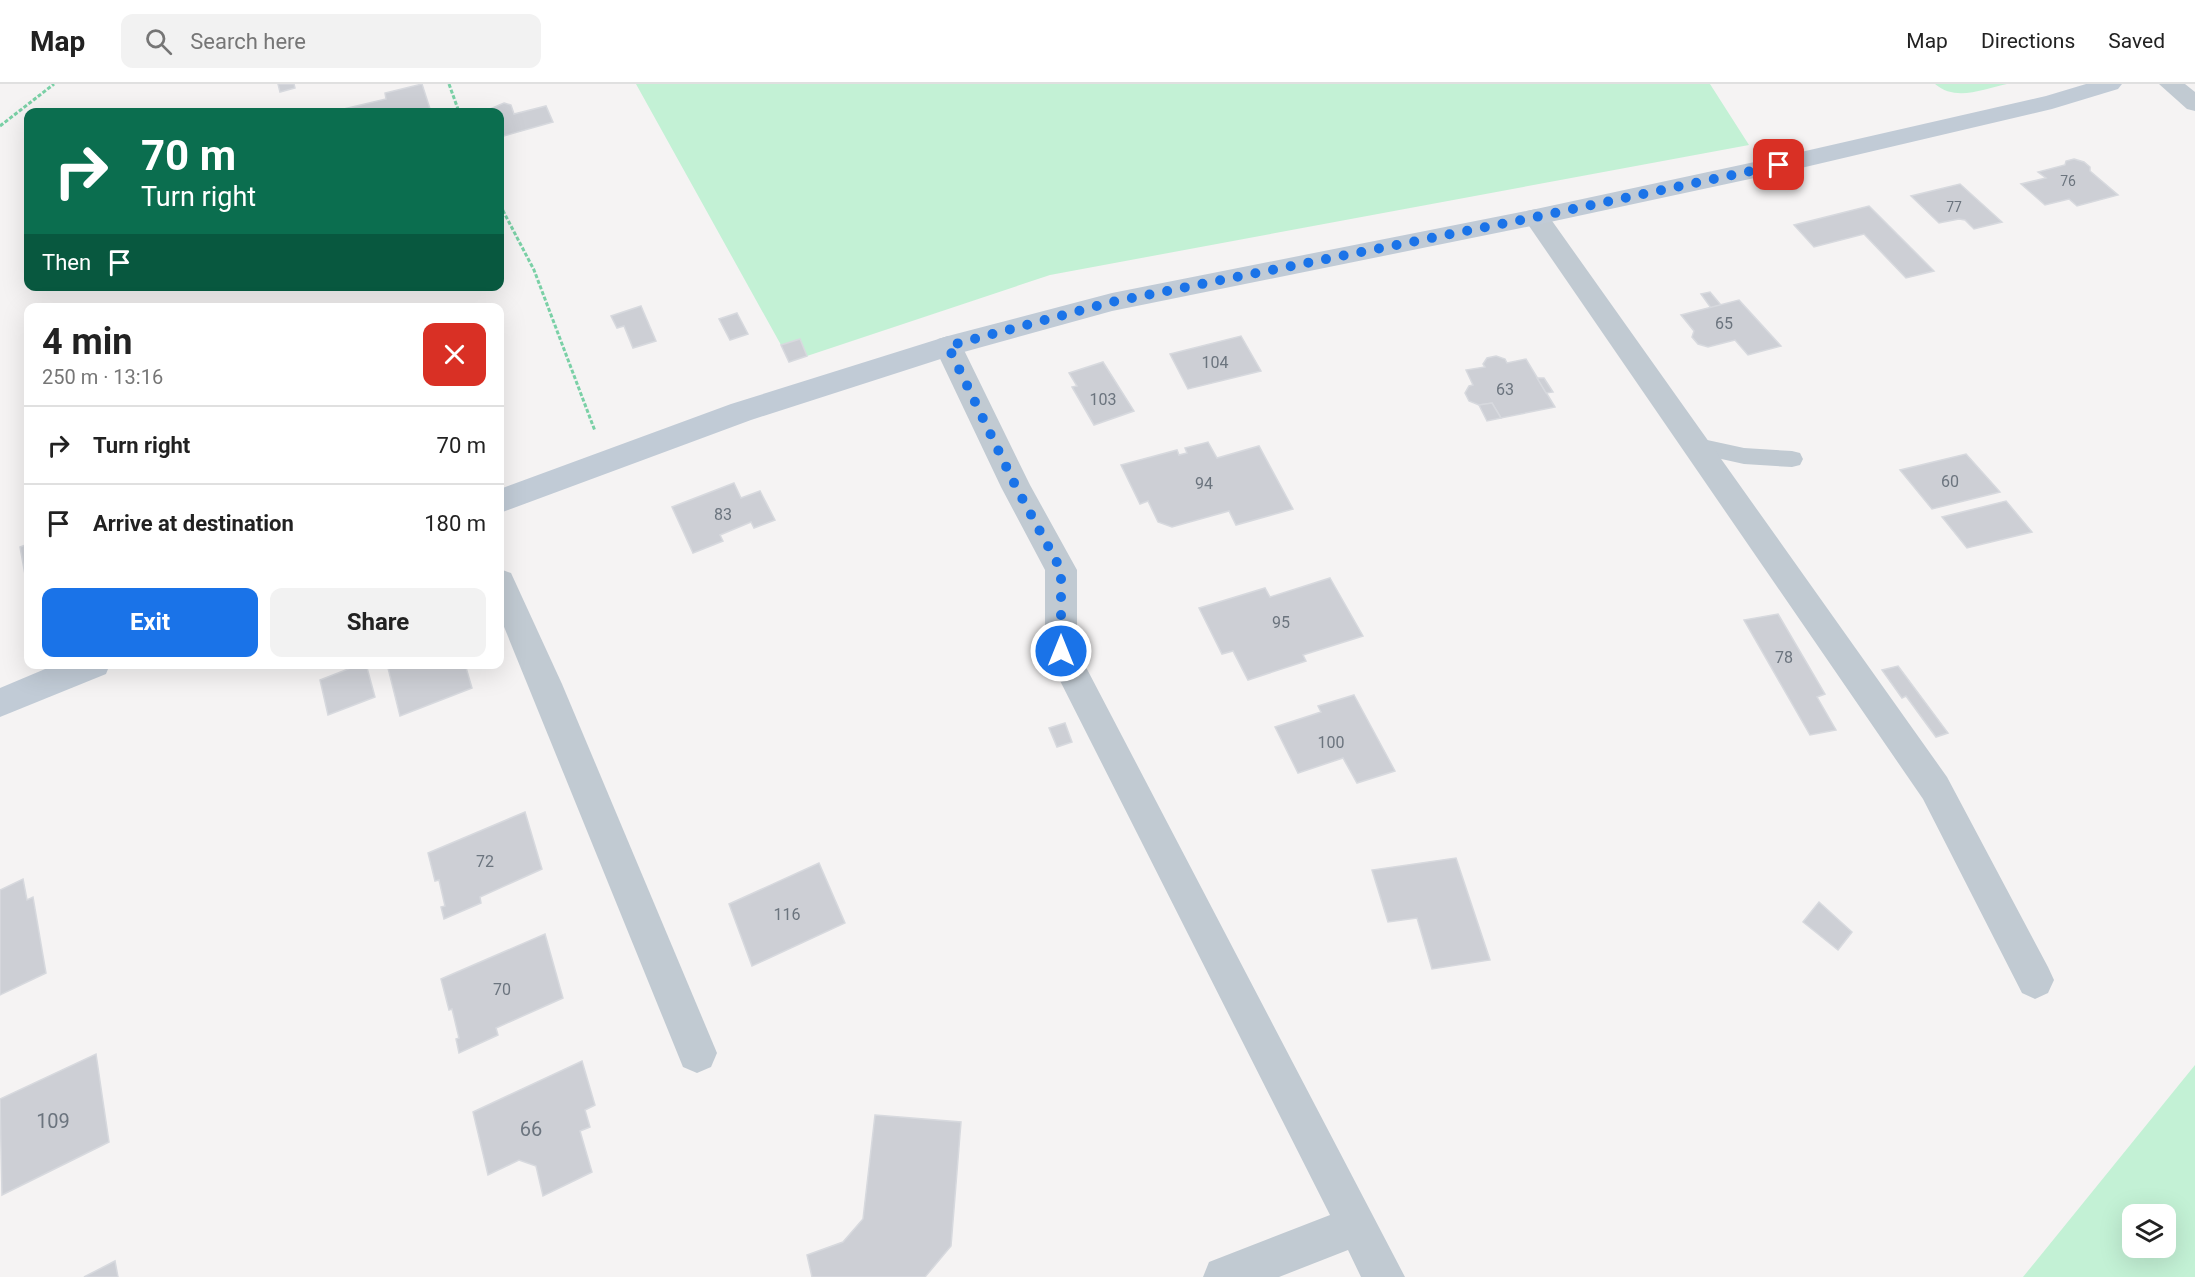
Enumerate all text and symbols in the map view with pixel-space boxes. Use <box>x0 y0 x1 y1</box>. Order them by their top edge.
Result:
search box <box>121 14 541 68</box>
text: Map <box>30 25 85 58</box>
icon: search <box>142 25 175 58</box>
text: Search here <box>190 29 306 54</box>
text: Map <box>1906 29 1948 53</box>
text: Directions <box>1981 29 2075 53</box>
text: Saved <box>2108 29 2165 53</box>
text: 70 m <box>141 131 236 180</box>
icon: right <box>42 132 120 210</box>
pin <box>1753 139 1804 190</box>
icon: arrive <box>1762 148 1795 181</box>
house number: 76 <box>2060 173 2076 189</box>
text: Turn right <box>141 181 256 213</box>
house number: 77 <box>1946 199 1962 215</box>
icon: arrive <box>103 246 136 279</box>
text: Then <box>42 250 91 275</box>
house number: 65 <box>1715 314 1733 333</box>
text: 4 min <box>42 321 133 363</box>
button: close <box>423 323 486 386</box>
house number: 104 <box>1202 353 1228 372</box>
text: 250 m · 13:16 <box>42 365 163 389</box>
house number: 63 <box>1496 380 1514 399</box>
house number: 103 <box>1090 390 1116 409</box>
icon: right <box>42 429 75 462</box>
text: Turn right <box>93 433 190 458</box>
text: 70 m <box>437 433 486 458</box>
house number: 60 <box>1941 472 1959 491</box>
house number: 94 <box>1195 474 1213 493</box>
house number: 83 <box>714 505 732 524</box>
icon: arrive <box>42 507 75 540</box>
text: Arrive at destination <box>93 511 294 536</box>
text: 180 m <box>424 511 486 536</box>
button: Exit <box>42 588 258 657</box>
button: Share <box>270 588 486 657</box>
house number: 95 <box>1272 613 1290 632</box>
position arrow <box>1029 619 1093 683</box>
house number: 78 <box>1775 648 1793 667</box>
house number: 100 <box>1318 733 1344 752</box>
house number: 72 <box>476 852 494 871</box>
house number: 116 <box>774 905 800 924</box>
house number: 70 <box>493 980 511 999</box>
house number: 109 <box>36 1109 70 1133</box>
house number: 66 <box>520 1117 542 1141</box>
map controls <box>2122 1204 2176 1258</box>
button: layers <box>2122 1204 2176 1258</box>

